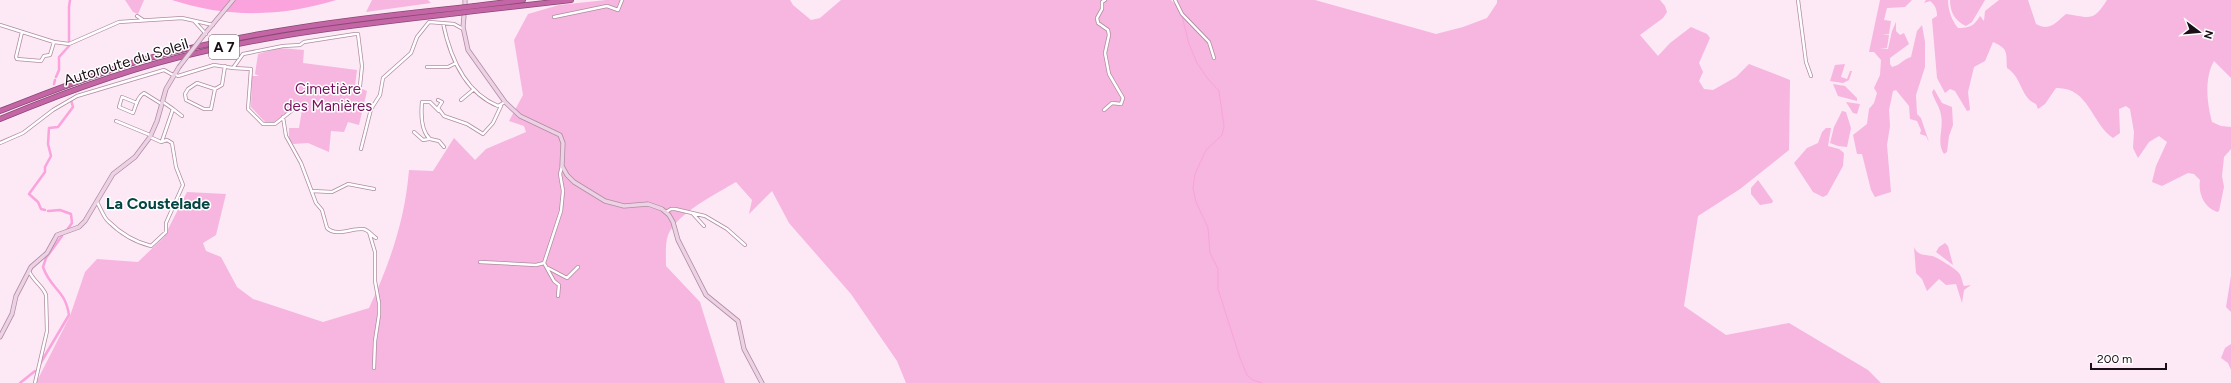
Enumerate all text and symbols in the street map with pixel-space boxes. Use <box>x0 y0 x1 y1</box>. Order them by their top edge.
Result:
north arrow <box>2179 12 2219 52</box>
text: N <box>2201 29 2216 41</box>
street label: Autoroute du Soleil <box>61 34 191 90</box>
road number: A 7 <box>209 35 239 59</box>
park label: Cimetière des Manières <box>284 80 372 115</box>
district label: La Coustelade <box>106 194 210 213</box>
scale bar <box>2091 345 2166 371</box>
text: 200 m <box>2097 352 2132 366</box>

